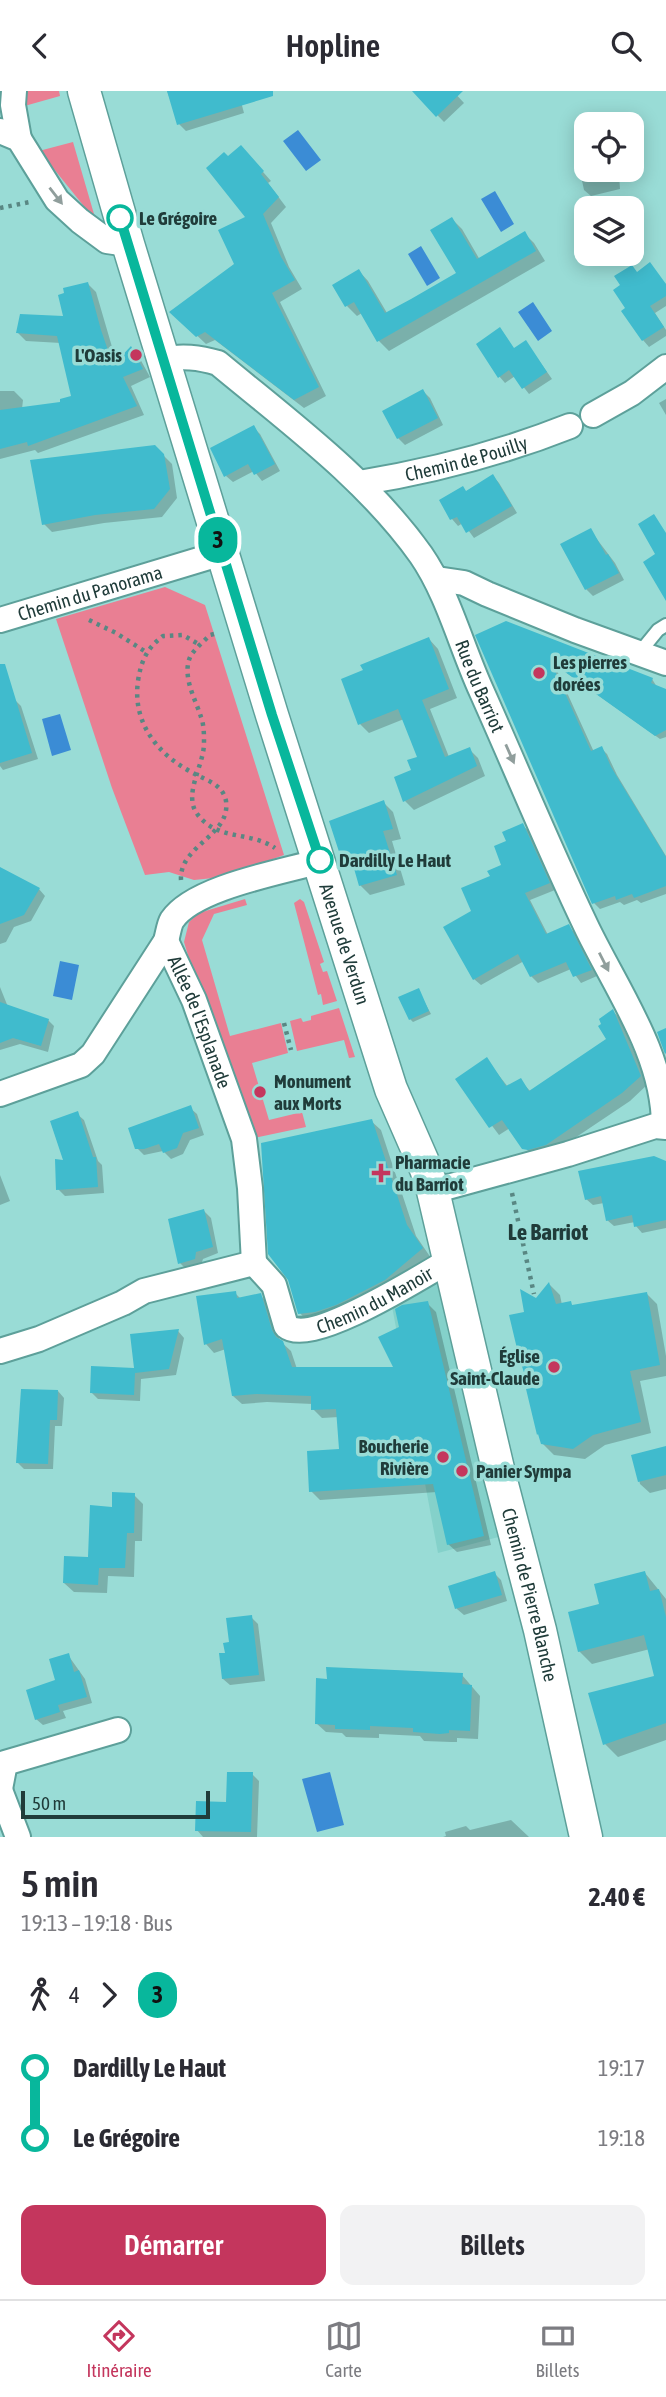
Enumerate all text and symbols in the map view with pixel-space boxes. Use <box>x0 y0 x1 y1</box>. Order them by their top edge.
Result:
icon: back <box>21 27 59 65</box>
text: Hopline <box>286 27 380 64</box>
icon: search <box>607 27 645 65</box>
map controls <box>574 112 644 266</box>
button: locate <box>574 112 644 182</box>
one-way arrow <box>48 187 63 205</box>
button: layers <box>574 196 644 266</box>
marker: Le Grégoire <box>107 205 133 231</box>
place label: Le Grégoire <box>139 207 218 229</box>
place label: L'Oasis <box>75 344 122 366</box>
marker: L'Oasis <box>128 347 144 363</box>
street label: Chemin de Pouilly <box>403 431 530 485</box>
line badge: 3 <box>195 517 241 563</box>
text: 3 <box>212 526 224 553</box>
street label: Chemin du Panorama <box>15 561 165 625</box>
street label: Rue du Barriot <box>451 637 509 736</box>
place label: Les pierres dorées <box>553 651 627 695</box>
marker: Les pierres dorées <box>531 665 547 681</box>
one-way arrow <box>505 744 516 765</box>
marker: Dardilly Le Haut <box>307 847 333 873</box>
place label: Dardilly Le Haut <box>339 849 451 871</box>
street label: Avenue de Verdun <box>315 881 374 1007</box>
street label: Allée de l'Esplanade <box>164 952 236 1091</box>
one-way arrow <box>598 952 610 971</box>
place label: Monument aux Morts <box>274 1070 352 1114</box>
marker: Monument aux Morts <box>252 1084 268 1100</box>
place label: Pharmacie du Barriot <box>395 1151 471 1195</box>
marker: Pharmacie du Barriot <box>373 1165 389 1181</box>
district label: Le Barriot <box>508 1219 589 1245</box>
street label: Chemin du Manoir <box>314 1262 437 1338</box>
place label: Église Saint-Claude <box>450 1345 540 1389</box>
marker: Église Saint-Claude <box>546 1359 562 1375</box>
place label: Boucherie Rivière <box>358 1435 429 1479</box>
marker: Boucherie Rivière <box>435 1449 451 1465</box>
place label: Panier Sympa <box>476 1460 571 1482</box>
marker: Panier Sympa <box>454 1463 470 1479</box>
street label: Chemin de Pierre Blanche <box>498 1506 562 1684</box>
scale bar <box>21 1788 210 1820</box>
text: 50 m <box>32 1792 66 1814</box>
text: 5 min <box>21 1862 99 1905</box>
text: 2.40 € <box>588 1882 645 1912</box>
text: 19:13 – 19:18 · Bus <box>21 1910 173 1936</box>
icon: walk <box>21 1976 59 2014</box>
icon: forward <box>90 1976 128 2014</box>
text: 3 <box>152 1981 163 2008</box>
text: 4 <box>69 1982 80 2008</box>
text: Dardilly Le Haut <box>73 2053 226 2083</box>
text: 19:17 <box>598 2055 645 2081</box>
text: Le Grégoire <box>73 2123 180 2153</box>
text: 19:18 <box>598 2125 645 2151</box>
button: Démarrer <box>21 2205 326 2285</box>
button: Billets <box>340 2205 645 2285</box>
tab: Itinéraire <box>86 2317 152 2381</box>
tab: Carte <box>325 2317 363 2381</box>
tab: Billets <box>535 2317 580 2381</box>

